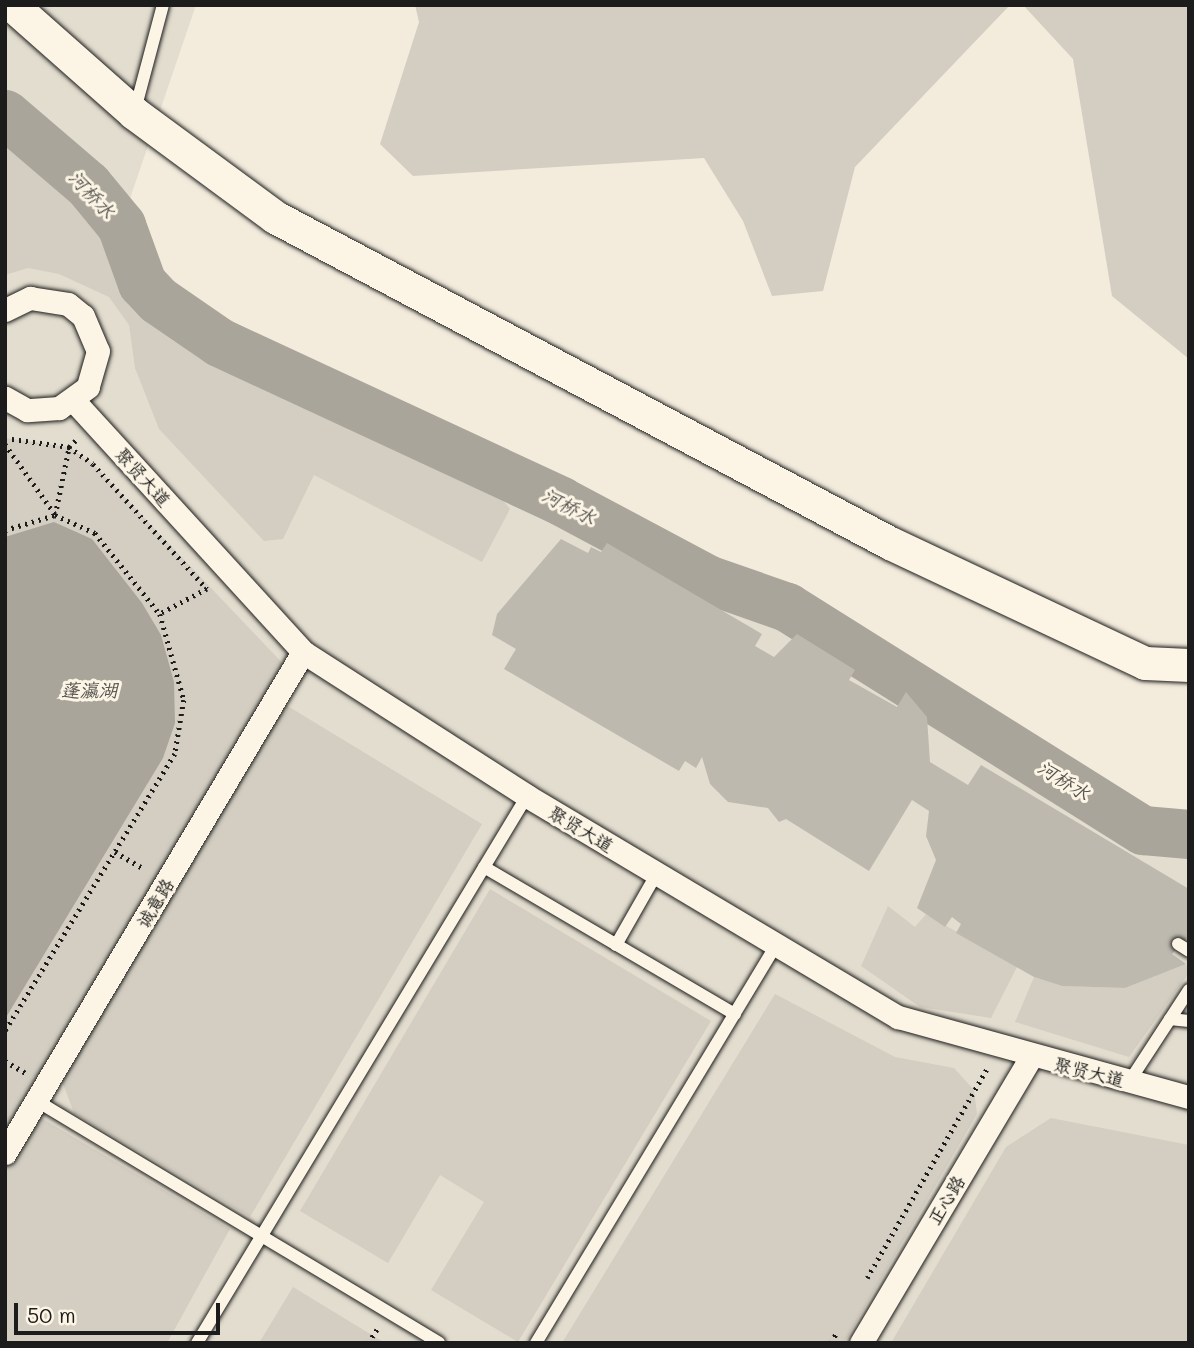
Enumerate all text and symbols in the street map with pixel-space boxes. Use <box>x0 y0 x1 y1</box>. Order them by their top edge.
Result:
water label: 河桥水 <box>64 165 120 223</box>
street label: 聚贤大道 <box>111 443 175 511</box>
water label: 河桥水 <box>538 483 600 529</box>
water label: 蓬瀛湖 <box>61 679 117 701</box>
water label: 河桥水 <box>1034 755 1094 805</box>
street label: 聚贤大道 <box>545 801 617 857</box>
street label: 诚意路 <box>132 874 178 932</box>
street label: 聚贤大道 <box>1051 1053 1127 1091</box>
street label: 正心路 <box>923 1171 969 1229</box>
scale bar <box>18 1288 224 1332</box>
text: 50 m <box>27 1301 76 1328</box>

